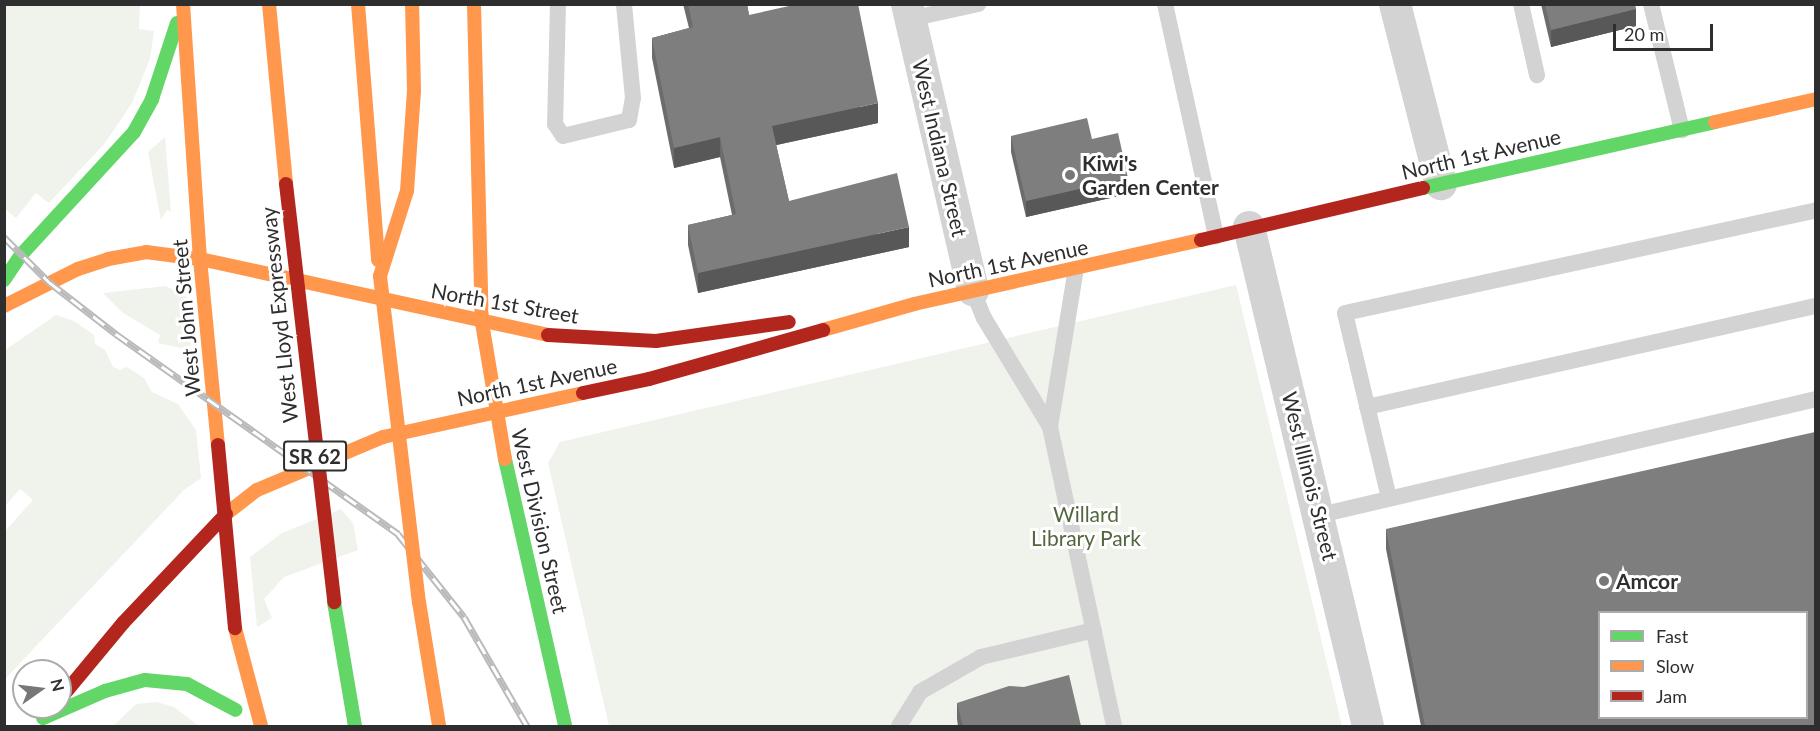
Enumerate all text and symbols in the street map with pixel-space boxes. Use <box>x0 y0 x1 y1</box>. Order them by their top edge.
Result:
scale bar <box>1616 12 1716 50</box>
text: 20 m <box>1624 23 1664 45</box>
street label: West Indiana Street <box>907 57 973 239</box>
street label: North 1st Avenue <box>1398 123 1564 185</box>
place label: Kiwi's Garden Center <box>1082 150 1219 200</box>
marker: Kiwi's Garden Center <box>1063 168 1077 182</box>
street label: West Lloyd Expressway <box>255 206 303 424</box>
street label: North 1st Avenue <box>925 234 1091 292</box>
street label: West John Street <box>167 238 205 398</box>
street label: North 1st Street <box>429 278 581 328</box>
street label: North 1st Avenue <box>454 353 620 411</box>
street label: West Illinois Street <box>1277 389 1343 563</box>
street label: West Division Street <box>506 426 574 616</box>
road number: SR 62 <box>282 439 348 473</box>
park label: Willard Library Park <box>1031 501 1141 551</box>
place label: Amcor <box>1616 568 1678 594</box>
marker: Amcor <box>1597 574 1611 588</box>
legend <box>1598 611 1808 719</box>
text: Fast <box>1656 625 1688 647</box>
text: Slow <box>1656 655 1694 677</box>
north arrow <box>12 659 72 719</box>
text: N <box>47 677 69 693</box>
text: Jam <box>1656 685 1687 707</box>

